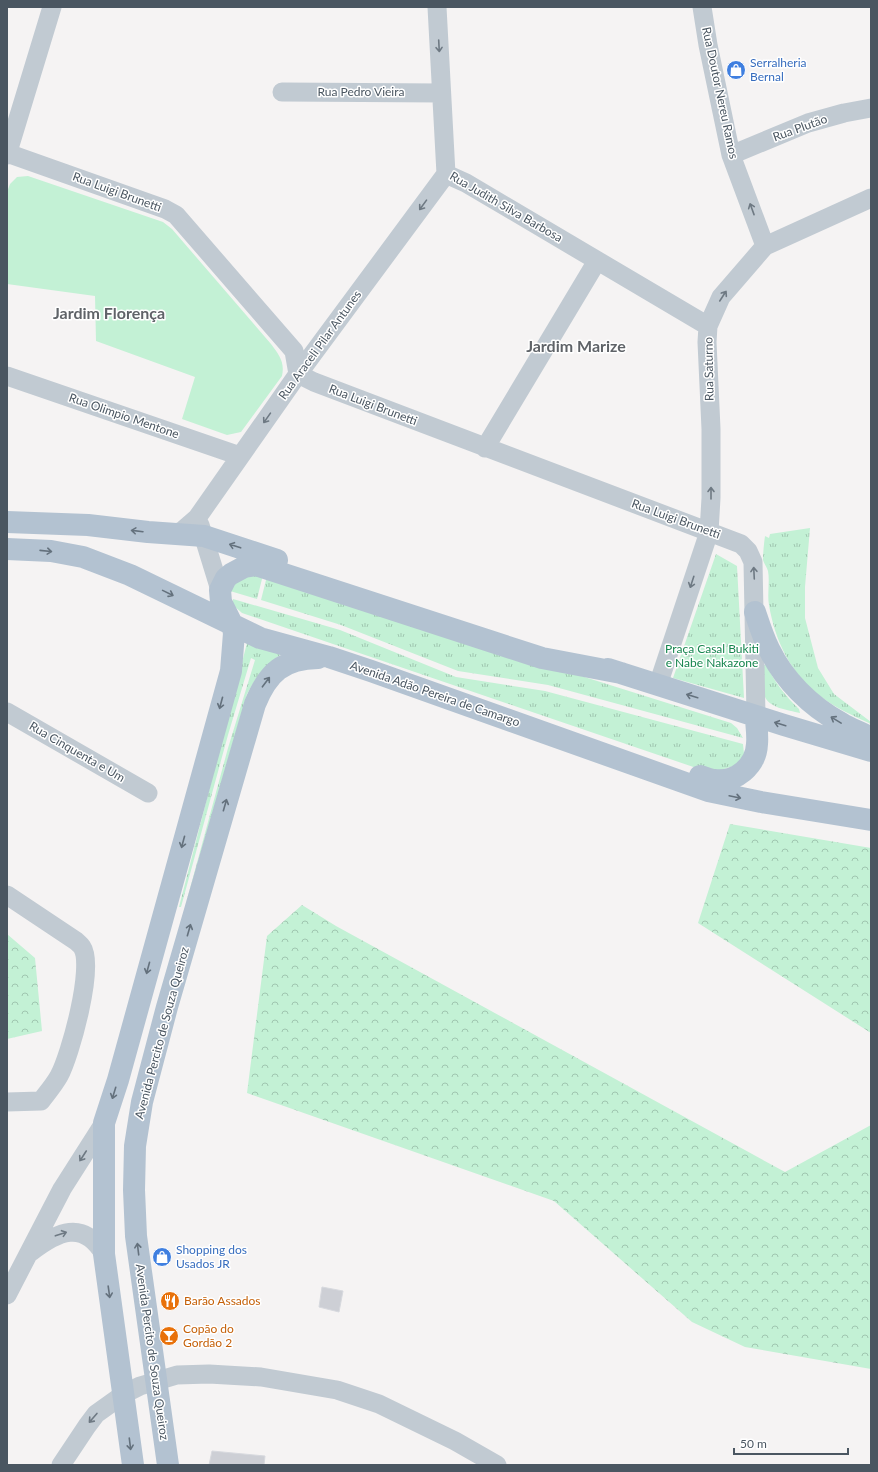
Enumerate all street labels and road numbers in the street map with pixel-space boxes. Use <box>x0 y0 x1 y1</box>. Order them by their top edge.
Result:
street label: Rua Doutor Nereu Ramos <box>699 26 742 160</box>
street label: Rua Pedro Vieira <box>318 84 405 99</box>
street label: Rua Plutão <box>771 111 829 144</box>
street label: Rua Judith Silva Barbosa <box>447 168 565 245</box>
street label: Rua Luigi Brunetti <box>71 169 164 215</box>
street label: Rua Araceli Pilar Antunes <box>275 287 364 402</box>
street label: Rua Saturno <box>700 337 717 401</box>
street label: Rua Luigi Brunetti <box>327 381 419 428</box>
street label: Rua Olimpio Mentone <box>67 390 181 441</box>
street label: Rua Luigi Brunetti <box>630 496 723 542</box>
street label: Avenida Adão Pereira de Camargo <box>348 657 522 730</box>
street label: Rua Cinquenta e Um <box>27 718 128 785</box>
street label: Avenida Percito de Souza Queiroz <box>131 945 192 1121</box>
street label: Avenida Percito de Souza Queiroz <box>133 1263 172 1442</box>

